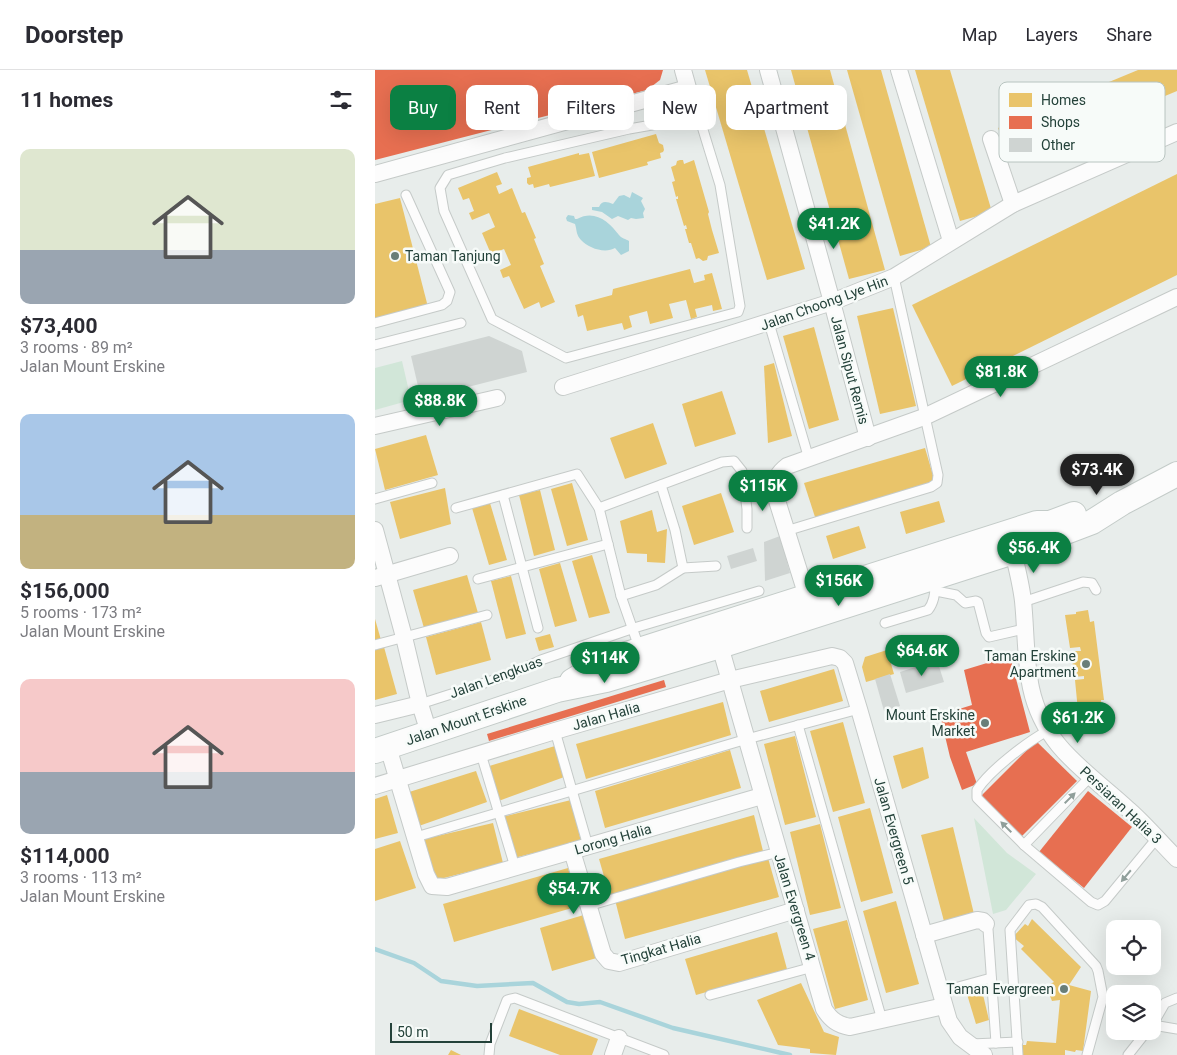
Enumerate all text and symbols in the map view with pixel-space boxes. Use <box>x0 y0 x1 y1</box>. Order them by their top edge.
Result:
text: Doorstep <box>25 21 123 49</box>
text: Map <box>962 24 997 45</box>
text: Layers <box>1025 24 1078 45</box>
text: Share <box>1106 24 1152 45</box>
legend <box>999 82 1165 162</box>
chip: Buy <box>390 85 456 130</box>
chip: Rent <box>466 85 538 130</box>
chip: Filters <box>548 85 634 130</box>
chip: New <box>644 85 716 130</box>
chip: Apartment <box>726 85 847 130</box>
icon: filters <box>327 86 355 114</box>
text: 11 homes <box>20 88 113 112</box>
text: Homes <box>1041 92 1086 108</box>
text: Shops <box>1041 114 1080 130</box>
text: Other <box>1041 137 1075 153</box>
icon: home <box>143 182 233 272</box>
pin: $41.2K <box>793 208 875 250</box>
text: $41.2K <box>808 214 860 233</box>
place label: Taman Tanjung <box>405 248 501 264</box>
marker: Taman Tanjung <box>389 250 401 262</box>
street label: Jalan Choong Lye Hin <box>758 272 890 334</box>
text: $73,400 <box>20 314 97 338</box>
street label: Jalan Siput Remis <box>828 314 872 426</box>
text: 3 rooms · 89 m² <box>20 338 133 357</box>
pin: $81.8K <box>960 356 1042 398</box>
text: Jalan Mount Erskine <box>20 357 165 376</box>
text: $81.8K <box>975 362 1027 381</box>
pin: $88.8K <box>399 384 481 427</box>
text: $88.8K <box>414 391 466 410</box>
icon: home <box>143 447 233 537</box>
pin: $73.4K <box>1056 454 1138 496</box>
text: $73.4K <box>1071 460 1123 479</box>
pin: $115K <box>728 470 798 512</box>
text: $115K <box>740 476 786 495</box>
pin: $56.4K <box>993 532 1075 574</box>
text: $56.4K <box>1008 538 1060 557</box>
pin: $156K <box>804 564 874 607</box>
text: $156K <box>816 571 862 590</box>
text: $156,000 <box>20 579 110 603</box>
text: 5 rooms · 173 m² <box>20 603 142 622</box>
text: Jalan Mount Erskine <box>20 622 165 641</box>
pin: $64.6K <box>881 634 963 677</box>
text: $64.6K <box>896 641 948 660</box>
pin: $114K <box>570 642 640 684</box>
text: $114K <box>582 648 628 667</box>
place label: Taman Erskine Apartment <box>984 648 1076 680</box>
street label: Jalan Lengkuas <box>447 653 545 701</box>
marker: Taman Erskine Apartment <box>1080 658 1092 670</box>
street label: Jalan Mount Erskine <box>403 692 529 748</box>
street label: Jalan Halia <box>570 699 642 733</box>
pin: $61.2K <box>1037 702 1119 744</box>
place label: Mount Erskine Market <box>886 707 975 739</box>
text: $61.2K <box>1052 708 1104 727</box>
icon: home <box>143 712 233 802</box>
marker: Mount Erskine Market <box>979 717 991 729</box>
street label: Persiaran Halia 3 <box>1077 763 1165 847</box>
street label: Jalan Evergreen 5 <box>871 776 917 886</box>
one-way arrow <box>1064 792 1076 804</box>
street label: Lorong Halia <box>573 820 653 858</box>
one-way arrow <box>1000 821 1012 833</box>
text: $114,000 <box>20 844 110 868</box>
street label: Jalan Evergreen 4 <box>771 852 819 962</box>
text: 3 rooms · 113 m² <box>20 868 142 887</box>
one-way arrow <box>1121 870 1132 882</box>
pin: $54.7K <box>533 872 615 915</box>
text: $54.7K <box>548 879 600 898</box>
text: Jalan Mount Erskine <box>20 887 165 906</box>
map controls <box>1106 920 1161 1040</box>
button: locate <box>1106 920 1161 975</box>
street label: Tingkat Halia <box>619 930 703 968</box>
place label: Taman Evergreen <box>946 981 1054 997</box>
marker: Taman Evergreen <box>1058 983 1070 995</box>
button: layers <box>1106 985 1161 1040</box>
scale bar <box>390 1020 493 1043</box>
text: 50 m <box>397 1024 429 1040</box>

